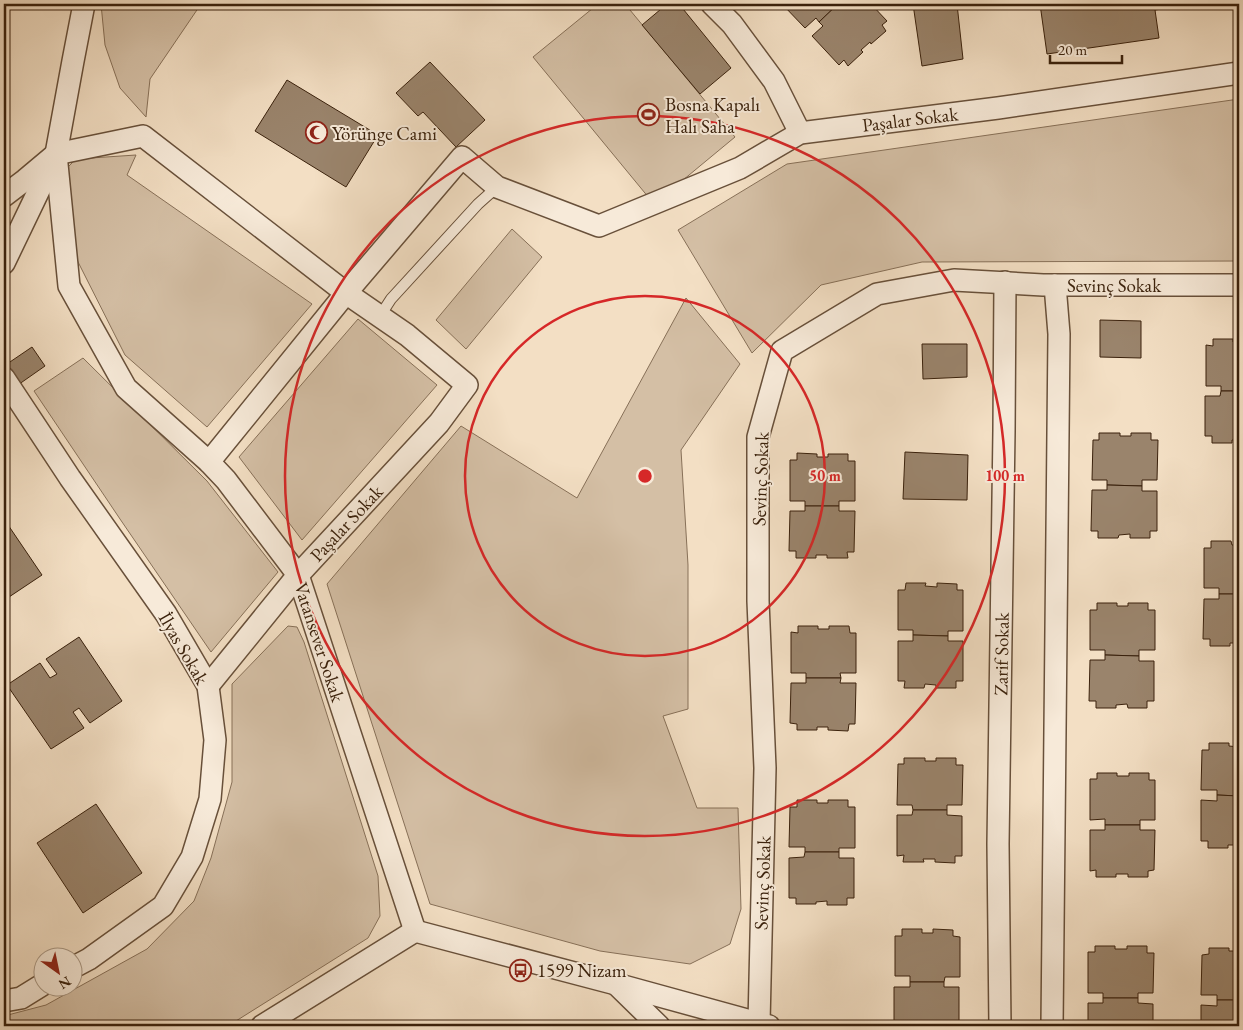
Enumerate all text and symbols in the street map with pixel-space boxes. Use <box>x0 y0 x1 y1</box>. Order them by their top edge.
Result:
scale bar <box>1050 32 1123 64</box>
text: 20 m <box>1058 40 1087 59</box>
place label: Bosna Kapalı Halı Saha <box>665 92 760 139</box>
street label: Paşalar Sokak <box>861 101 961 138</box>
sports icon: Bosna Kapalı Halı Saha <box>637 103 661 127</box>
mosque icon: Yörünge Cami <box>304 121 328 145</box>
place label: Yörünge Cami <box>332 121 437 146</box>
street label: Sevinç Sokak <box>1067 273 1162 298</box>
street label: Sevinç Sokak <box>746 430 775 527</box>
text: 50 m <box>809 466 841 485</box>
text: 100 m <box>985 466 1025 485</box>
centre of rings <box>636 467 654 485</box>
street label: Paşalar Sokak <box>304 479 389 567</box>
street label: Vatansever Sokak <box>288 579 351 706</box>
street label: İlyas Sokak <box>153 607 215 690</box>
street label: Zarif Sokak <box>988 611 1015 696</box>
street label: Sevinç Sokak <box>748 834 777 931</box>
north arrow <box>32 948 82 998</box>
bus stop icon: 1599 Nizam <box>509 958 533 982</box>
place label: 1599 Nizam <box>537 958 627 983</box>
text: N <box>55 972 75 994</box>

